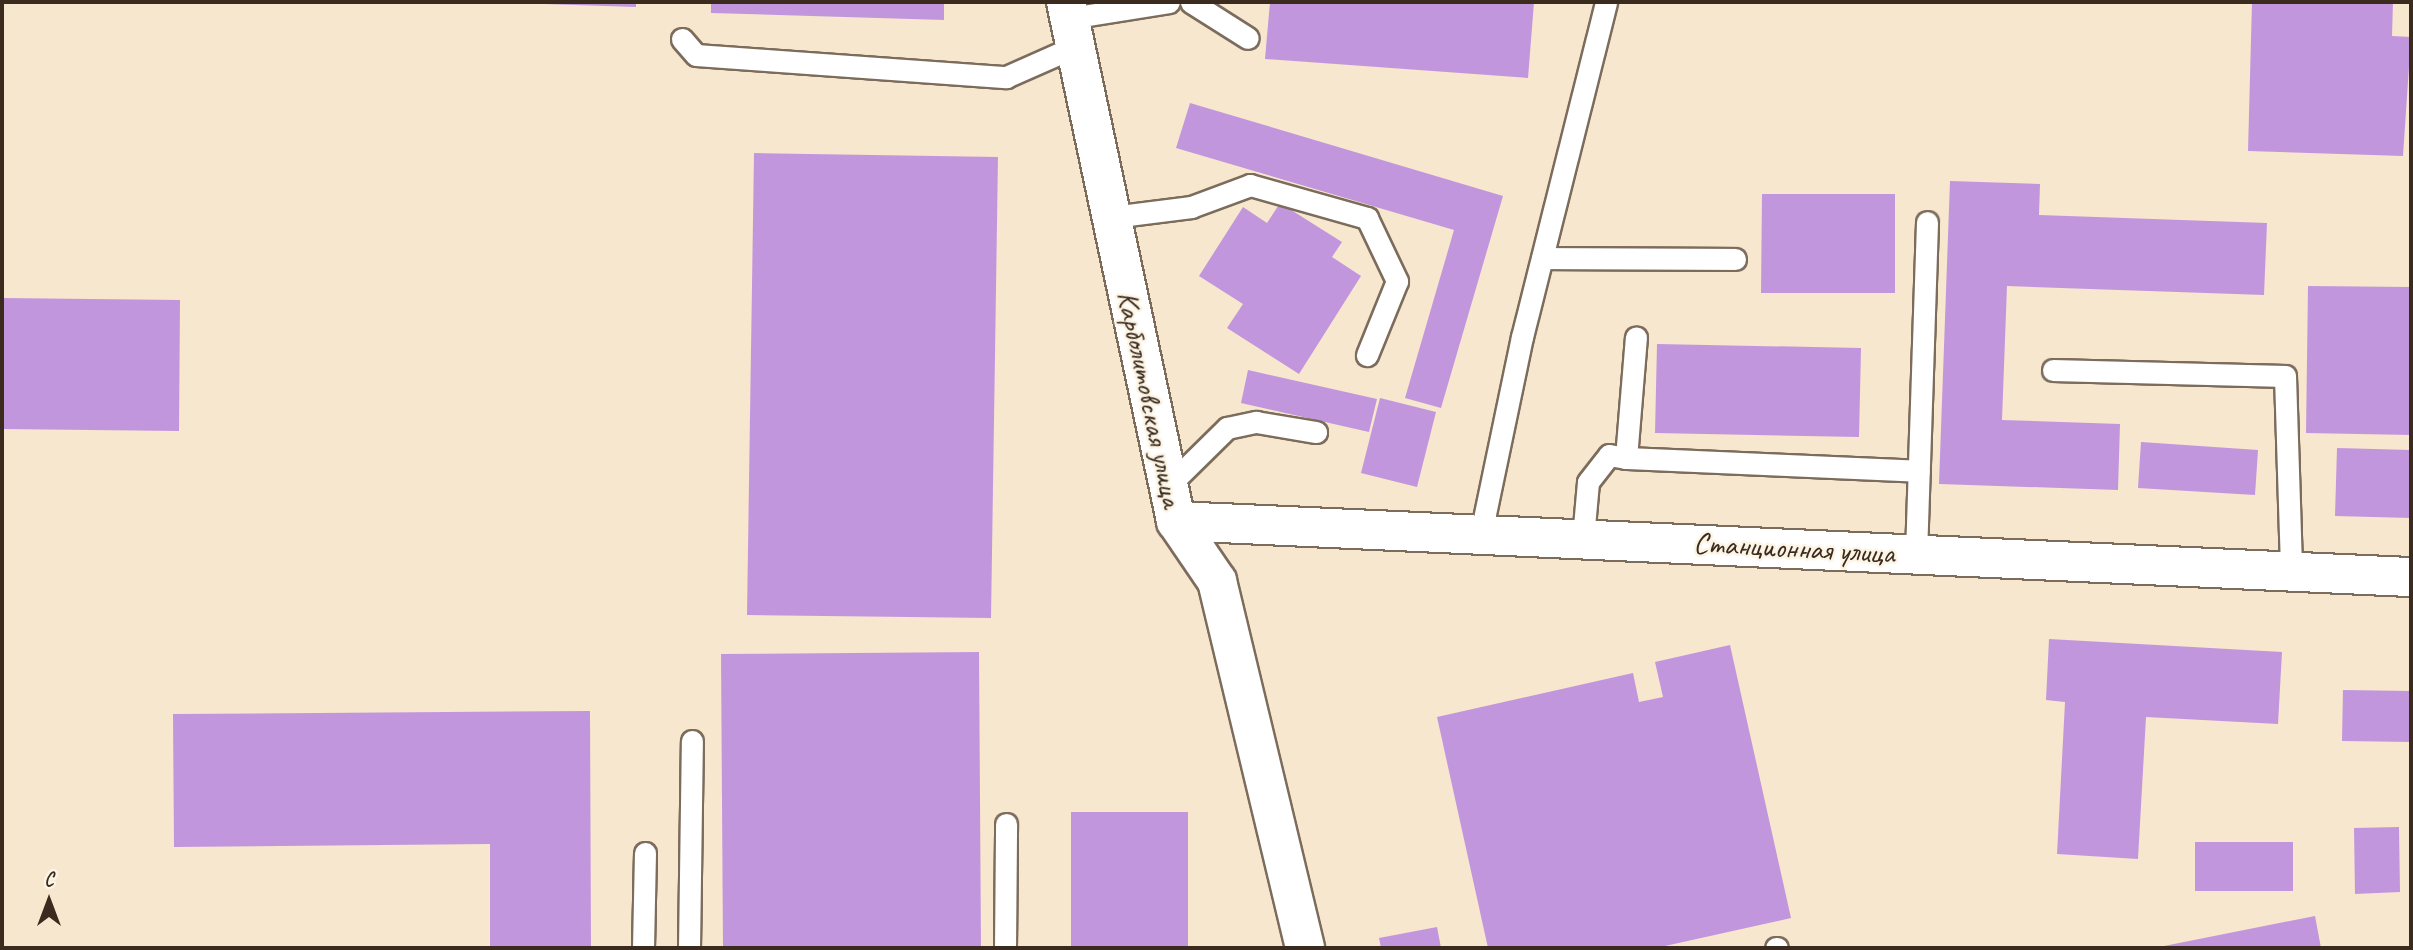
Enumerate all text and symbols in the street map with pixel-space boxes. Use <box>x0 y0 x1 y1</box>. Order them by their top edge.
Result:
street label: Карболитовская улица <box>1109 287 1191 511</box>
street label: Станционная улица <box>1691 525 1897 571</box>
north arrow <box>14 866 84 936</box>
text: С <box>44 868 54 892</box>

